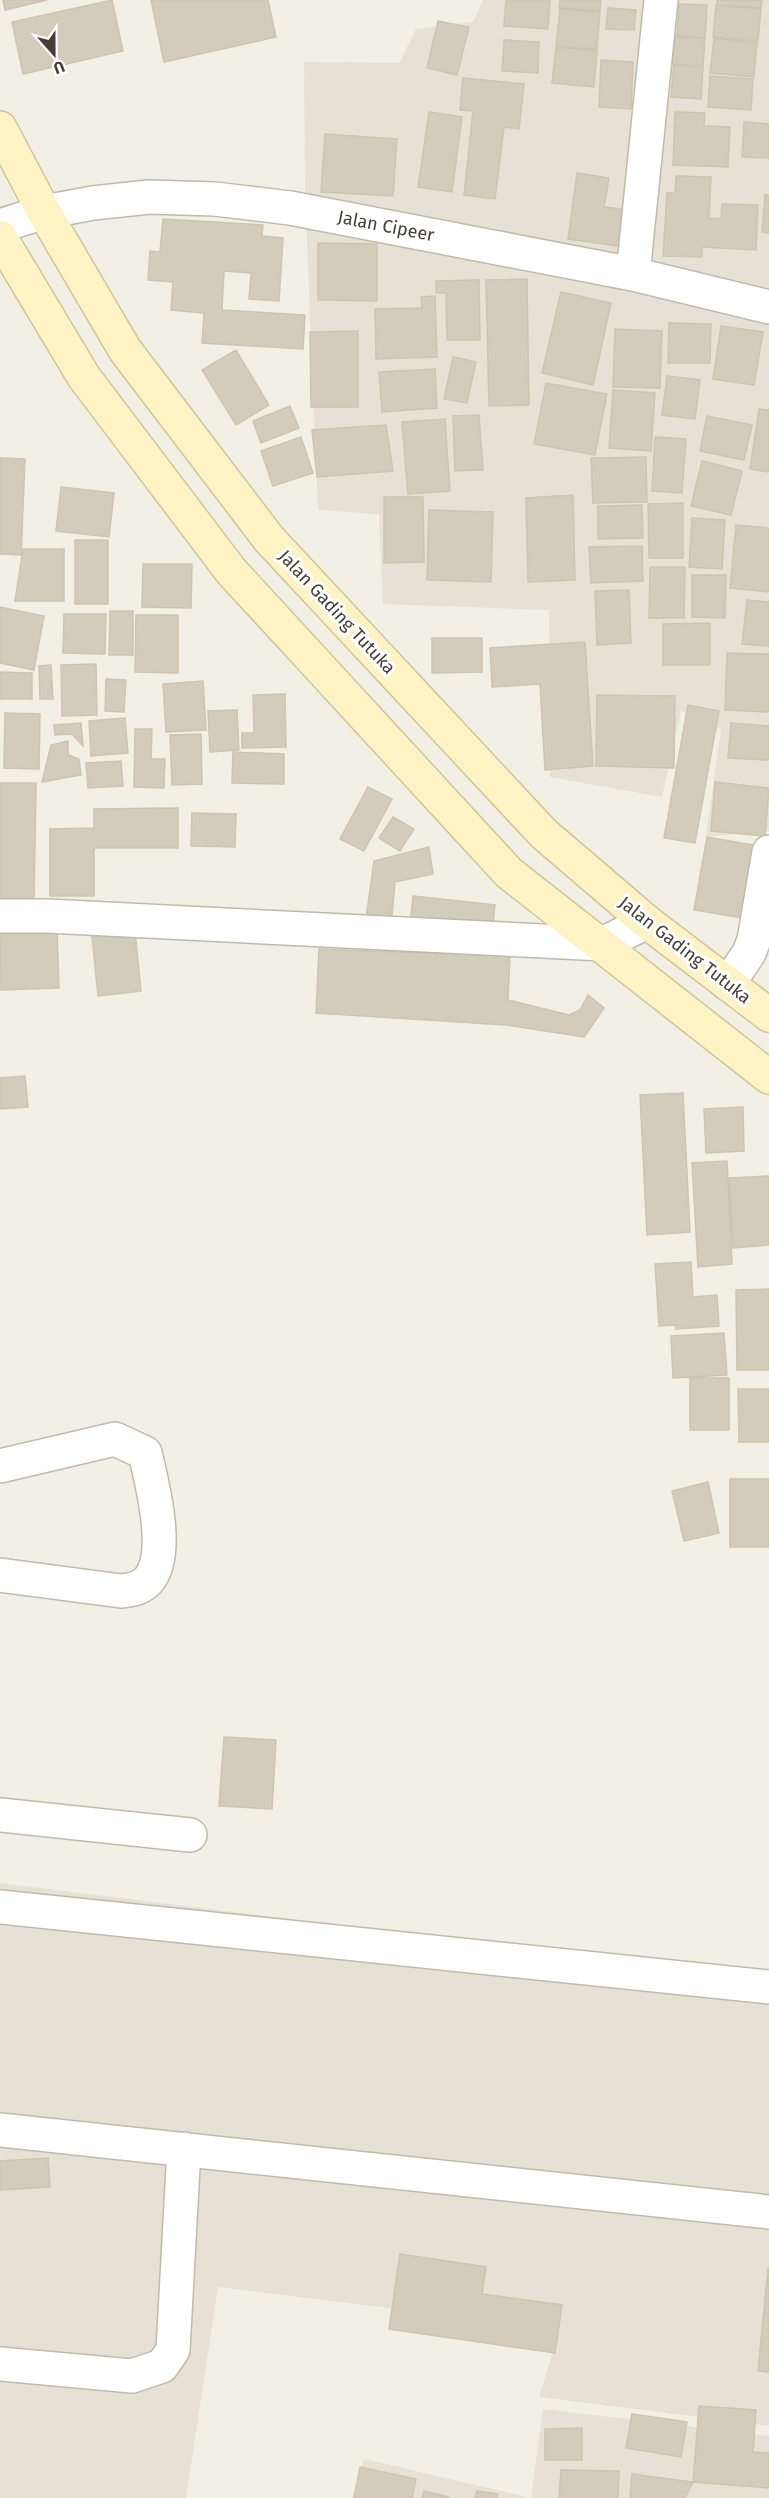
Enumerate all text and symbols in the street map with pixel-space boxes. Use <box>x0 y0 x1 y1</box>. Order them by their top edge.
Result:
north arrow <box>24 24 84 84</box>
text: U <box>51 57 67 78</box>
street label: Jalan Cipeer <box>336 206 436 246</box>
street label: Jalan Gading Tutuka <box>274 545 400 679</box>
street label: Jalan Gading Tutuka <box>614 892 756 1008</box>

